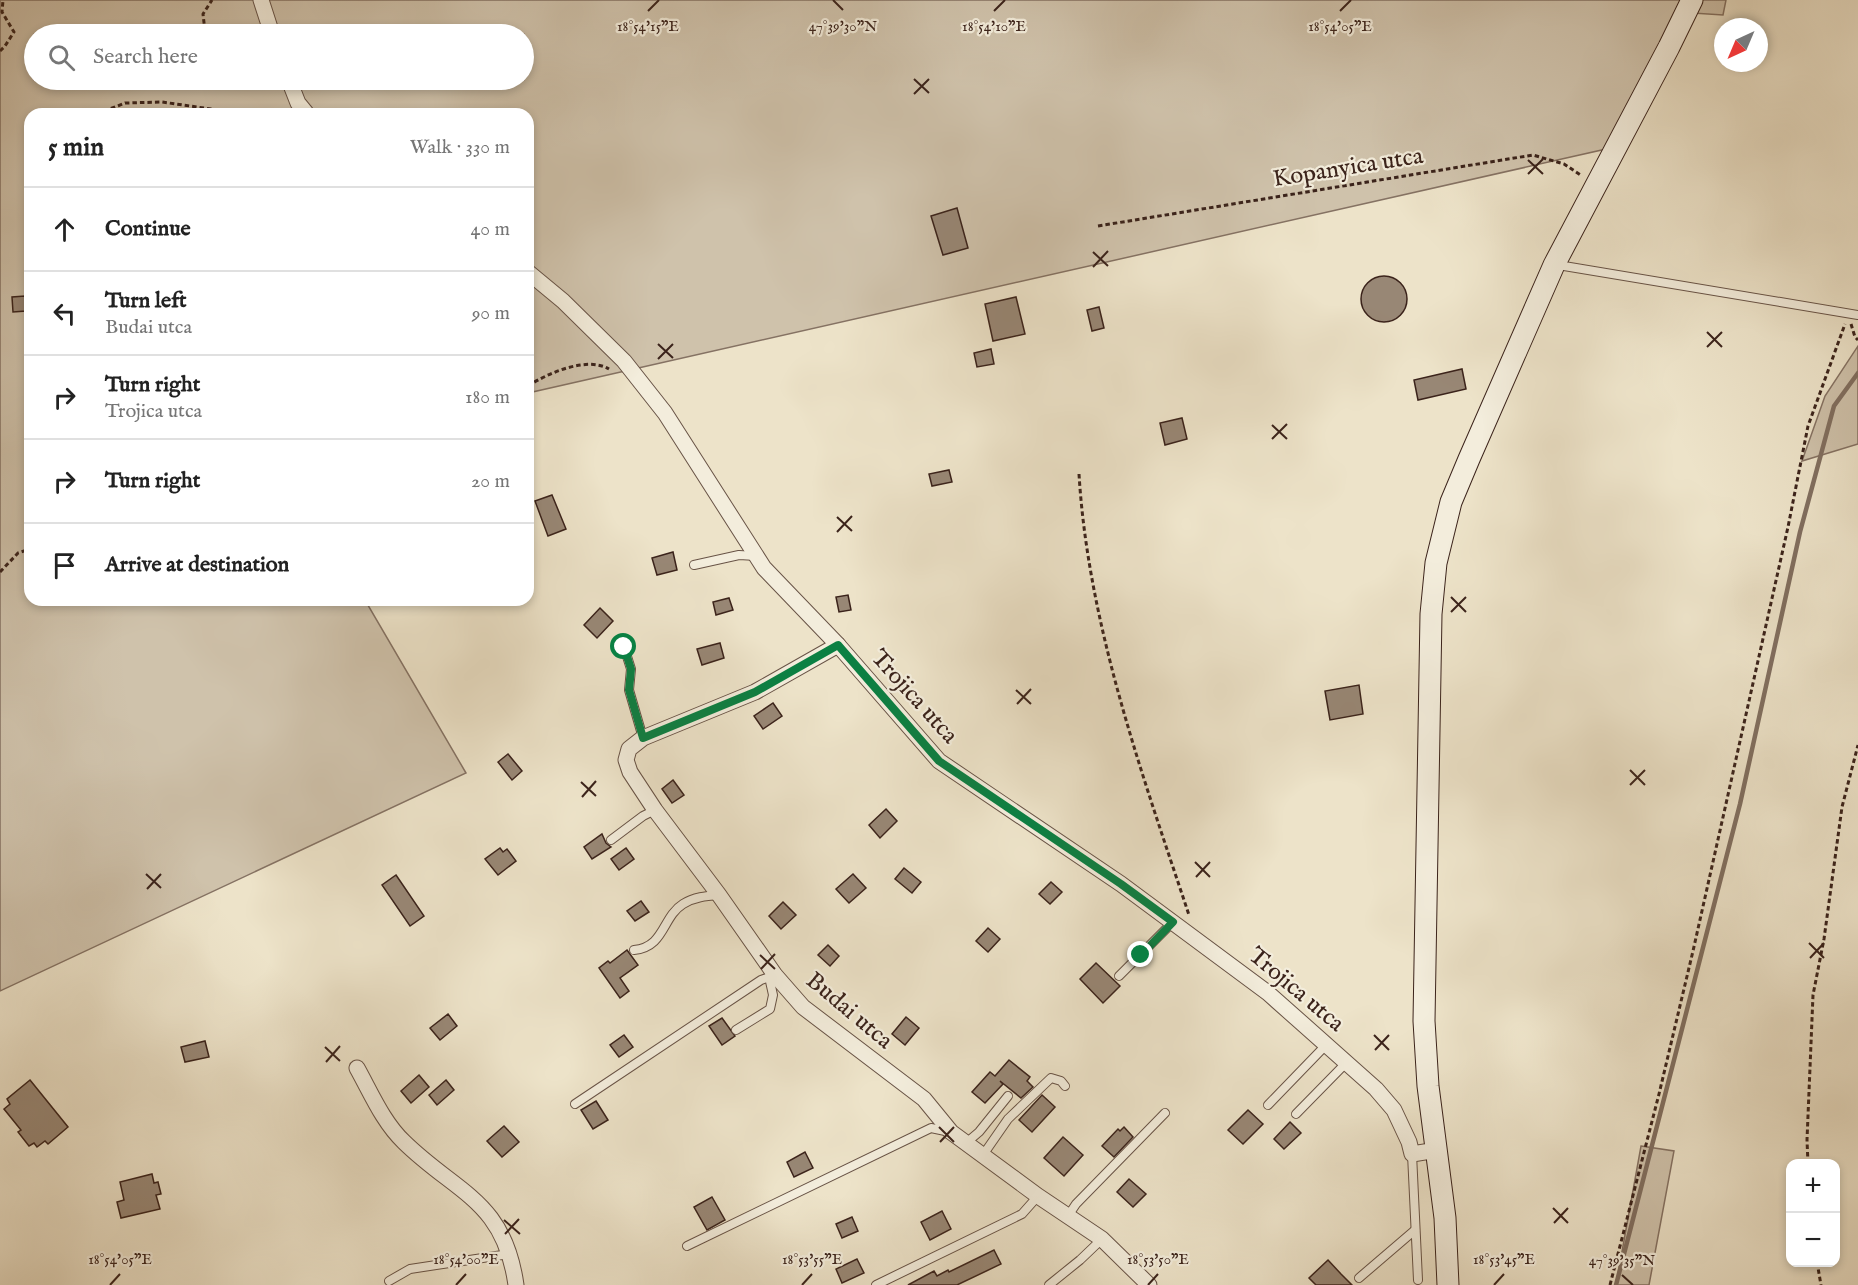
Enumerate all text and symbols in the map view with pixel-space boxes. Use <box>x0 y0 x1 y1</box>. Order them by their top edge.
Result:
text: 18°54'15"E <box>617 17 679 36</box>
text: 47°39'30"N <box>809 17 877 36</box>
text: 18°54'10"E <box>962 17 1026 36</box>
text: 18°54'05"E <box>1308 17 1372 36</box>
north arrow <box>1714 18 1768 72</box>
search box <box>24 24 534 90</box>
icon: search <box>45 41 78 74</box>
text: Search here <box>93 43 198 71</box>
text: 5 min <box>48 131 104 164</box>
text: Walk · 330 m <box>410 135 510 160</box>
street label: Kopanyica utca <box>1271 141 1426 195</box>
icon: ahead <box>48 213 81 246</box>
text: Continue <box>105 215 191 243</box>
text: 40 m <box>471 217 510 242</box>
text: Turn left <box>105 287 187 315</box>
icon: left <box>48 297 81 330</box>
text: 90 m <box>472 301 510 326</box>
text: Budai utca <box>105 315 192 340</box>
text: Turn right <box>105 371 200 399</box>
icon: right <box>48 381 81 414</box>
text: 180 m <box>465 385 510 410</box>
text: Trojica utca <box>105 399 202 424</box>
icon: right <box>48 465 81 498</box>
text: Turn right <box>105 467 200 495</box>
text: 20 m <box>471 469 510 494</box>
icon: arrive <box>48 549 81 582</box>
text: Arrive at destination <box>105 551 289 579</box>
route start <box>610 633 636 659</box>
street label: Trojica utca <box>863 643 965 751</box>
route end <box>1127 941 1153 967</box>
street label: Trojica utca <box>1241 941 1351 1040</box>
street label: Budai utca <box>799 966 899 1057</box>
map controls <box>1786 1159 1840 1267</box>
button: + <box>1786 1159 1840 1213</box>
button: − <box>1786 1213 1840 1267</box>
text: 18°54'05"E <box>88 1250 152 1269</box>
text: 18°54'00"E <box>433 1250 499 1269</box>
text: 18°53'55"E <box>782 1250 842 1269</box>
text: 18°53'50"E <box>1127 1250 1189 1269</box>
text: 18°53'45"E <box>1473 1250 1535 1269</box>
text: 47°39'35"N <box>1589 1251 1655 1270</box>

